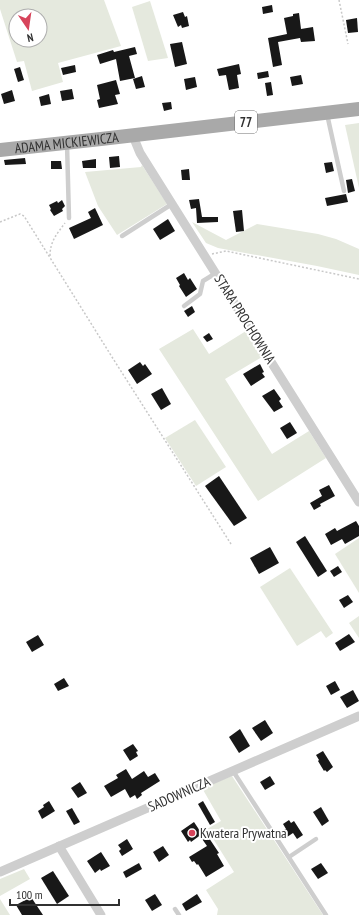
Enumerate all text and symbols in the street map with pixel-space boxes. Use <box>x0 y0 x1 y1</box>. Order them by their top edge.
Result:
north arrow <box>8 8 48 48</box>
text: N <box>26 30 35 45</box>
road number: 77 <box>235 111 257 133</box>
street label: ADAMA MICKIEWICZA <box>14 128 120 157</box>
street label: STARA PROCHOWNIA <box>210 271 280 367</box>
street label: SADOWNICZA <box>145 772 213 816</box>
place label: Kwatera Prywatna <box>200 824 287 842</box>
marker: Kwatera Prywatna <box>187 828 197 838</box>
scale bar <box>10 881 119 907</box>
text: 100 m <box>16 887 43 902</box>

